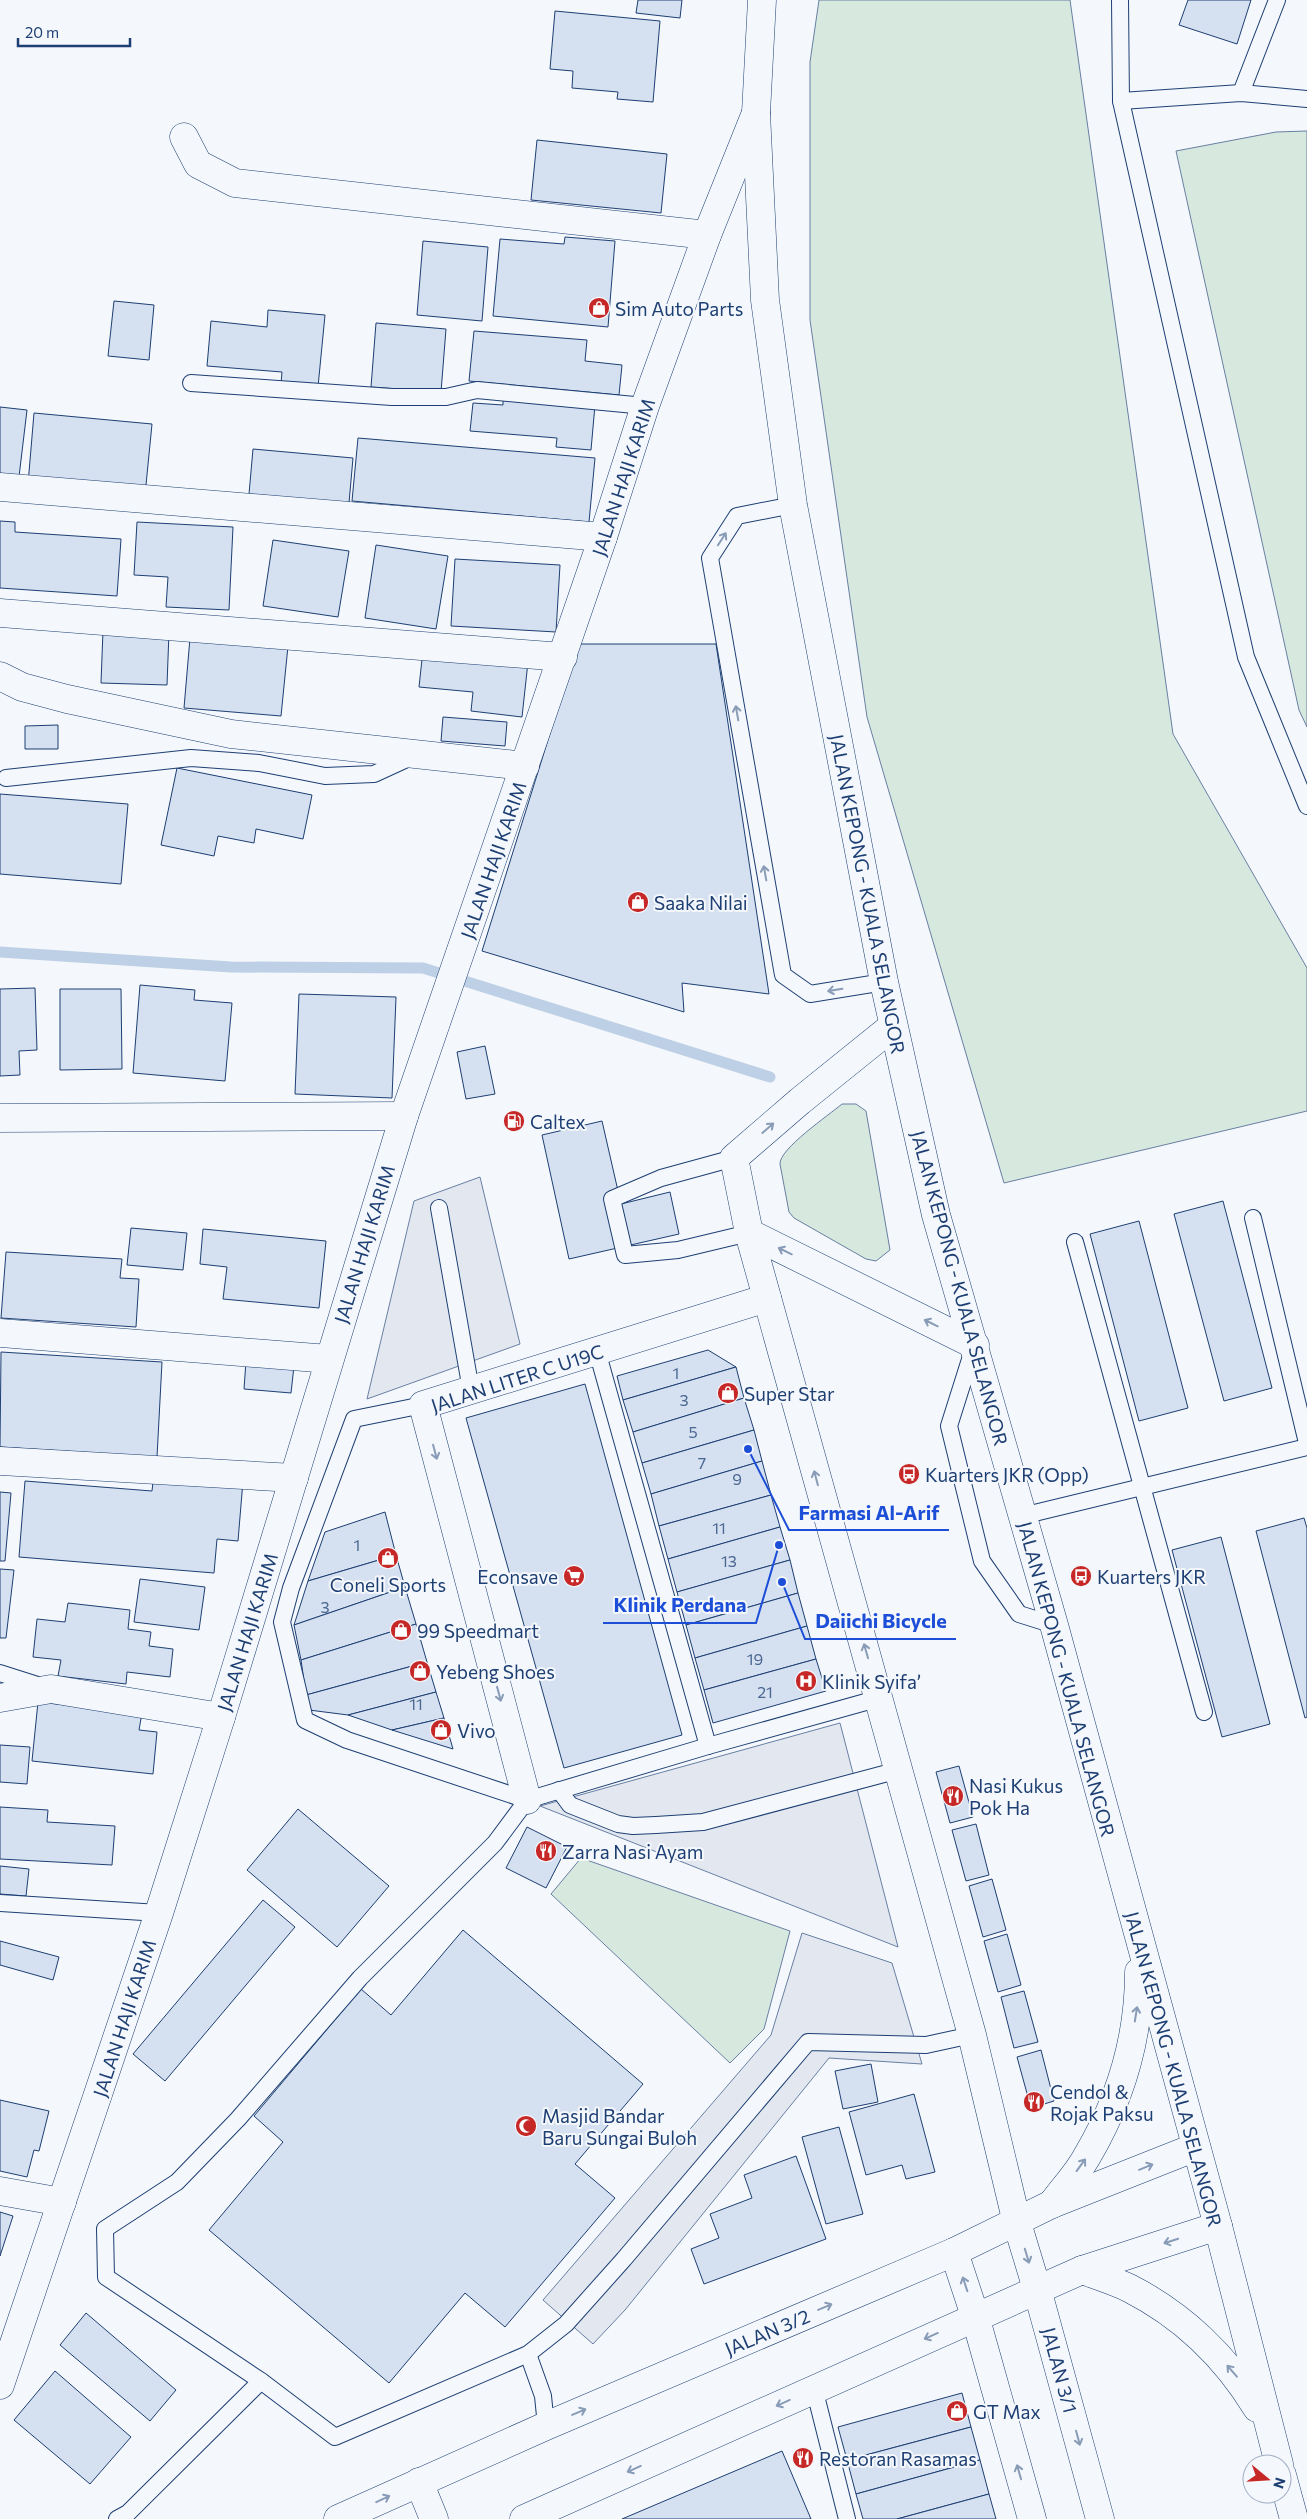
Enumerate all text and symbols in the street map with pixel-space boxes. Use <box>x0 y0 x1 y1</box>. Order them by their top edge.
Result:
scale bar <box>18 15 130 47</box>
text: 20 m <box>25 23 59 41</box>
shop icon: Sim Auto Parts <box>587 296 611 320</box>
place label: Sim Auto Parts <box>615 297 743 320</box>
street label: JALAN HAJI KARIM <box>587 395 659 559</box>
one-way arrow <box>718 532 728 546</box>
one-way arrow <box>732 705 742 721</box>
street label: JALAN KEPONG - KUALA SELANGOR <box>826 732 910 1056</box>
street label: JALAN HAJI KARIM <box>455 778 531 942</box>
one-way arrow <box>760 865 770 881</box>
shop icon: Saaka Nilai <box>626 890 650 914</box>
place label: Saaka Nilai <box>654 891 748 914</box>
one-way arrow <box>828 986 844 996</box>
fuel station icon: Caltex <box>502 1109 526 1133</box>
place label: Caltex <box>530 1110 586 1133</box>
one-way arrow <box>762 1123 775 1134</box>
street label: JALAN KEPONG - KUALA SELANGOR <box>907 1128 1013 1448</box>
street label: JALAN HAJI KARIM <box>329 1162 399 1326</box>
one-way arrow <box>778 1246 793 1256</box>
one-way arrow <box>924 1318 939 1327</box>
street label: JALAN LITER C U19C <box>428 1339 606 1417</box>
house number: 1 <box>673 1363 679 1382</box>
shop icon: Super Star <box>716 1381 740 1405</box>
place label: Super Star <box>744 1382 835 1405</box>
house number: 3 <box>679 1390 689 1409</box>
house number: 5 <box>688 1422 698 1441</box>
one-way arrow <box>431 1444 440 1460</box>
house number: 7 <box>698 1453 706 1472</box>
bus stop icon: Kuarters JKR (Opp) <box>897 1462 921 1486</box>
place label: Kuarters JKR (Opp) <box>925 1463 1089 1486</box>
house number: 9 <box>732 1469 742 1488</box>
one-way arrow <box>811 1471 821 1487</box>
callout: Farmasi Al-Arif <box>789 1495 949 1530</box>
text: Farmasi Al-Arif <box>799 1500 940 1524</box>
house number: 11 <box>712 1518 726 1537</box>
street label: JALAN KEPONG - KUALA SELANGOR <box>1014 1519 1120 1839</box>
house number: 1 <box>354 1535 360 1554</box>
shop icon: Coneli Sports <box>376 1546 400 1570</box>
street label: JALAN HAJI KARIM <box>212 1550 282 1714</box>
house number: 13 <box>721 1551 737 1570</box>
supermarket icon: Econsave <box>562 1564 586 1588</box>
bus stop icon: Kuarters JKR <box>1069 1564 1093 1588</box>
place label: Econsave <box>477 1565 558 1588</box>
place label: Kuarters JKR <box>1097 1565 1206 1588</box>
place label: Coneli Sports <box>330 1573 446 1596</box>
callout: Klinik Perdana <box>603 1588 756 1623</box>
text: Klinik Perdana <box>614 1592 747 1616</box>
house number: 3 <box>320 1597 330 1616</box>
callout: Daiichi Bicycle <box>805 1604 956 1639</box>
text: Daiichi Bicycle <box>815 1608 947 1632</box>
shop icon: 99 Speedmart <box>389 1618 413 1642</box>
place label: 99 Speedmart <box>417 1619 539 1642</box>
one-way arrow <box>861 1644 870 1660</box>
house number: 19 <box>747 1649 763 1668</box>
shop icon: Yebeng Shoes <box>408 1659 432 1683</box>
place label: Yebeng Shoes <box>436 1660 555 1683</box>
hospital icon: Klinik Syifa’ <box>794 1669 818 1693</box>
place label: Klinik Syifa’ <box>822 1670 921 1693</box>
house number: 21 <box>757 1682 773 1701</box>
one-way arrow <box>495 1685 504 1701</box>
house number: 11 <box>409 1694 423 1713</box>
shop icon: Vivo <box>429 1718 453 1742</box>
place label: Vivo <box>457 1719 496 1742</box>
place label: Nasi Kukus Pok Ha <box>969 1774 1063 1819</box>
restaurant icon: Nasi Kukus Pok Ha <box>941 1784 965 1808</box>
restaurant icon: Zarra Nasi Ayam <box>534 1839 558 1863</box>
place label: Zarra Nasi Ayam <box>562 1840 703 1863</box>
street label: JALAN KEPONG - KUALA SELANGOR <box>1121 1909 1227 2229</box>
street label: JALAN HAJI KARIM <box>88 1936 160 2100</box>
one-way arrow <box>1132 2006 1142 2022</box>
place label: Cendol & Rojak Paksu <box>1050 2080 1154 2125</box>
restaurant icon: Cendol & Rojak Paksu <box>1022 2090 1046 2114</box>
place label: Masjid Bandar Baru Sungai Buloh <box>542 2104 697 2149</box>
mosque icon: Masjid Bandar Baru Sungai Buloh <box>514 2114 538 2138</box>
one-way arrow <box>1076 2158 1086 2172</box>
one-way arrow <box>1138 2162 1153 2171</box>
one-way arrow <box>1164 2237 1180 2246</box>
one-way arrow <box>1023 2248 1032 2263</box>
one-way arrow <box>960 2277 969 2292</box>
one-way arrow <box>817 2302 832 2312</box>
street label: JALAN 3/2 <box>721 2304 813 2360</box>
street label: JALAN 3/1 <box>1038 2325 1082 2415</box>
one-way arrow <box>924 2332 939 2341</box>
one-way arrow <box>1226 2365 1237 2378</box>
one-way arrow <box>776 2398 791 2408</box>
shop icon: GT Max <box>945 2399 969 2423</box>
place label: GT Max <box>973 2400 1041 2423</box>
one-way arrow <box>571 2406 586 2416</box>
one-way arrow <box>1073 2429 1083 2445</box>
restaurant icon: Restoran Rasamas <box>791 2446 815 2470</box>
place label: Restoran Rasamas <box>819 2447 977 2470</box>
north arrow <box>1242 2454 1292 2504</box>
one-way arrow <box>1014 2464 1024 2480</box>
one-way arrow <box>627 2465 642 2475</box>
text: N <box>1270 2476 1290 2491</box>
one-way arrow <box>375 2493 390 2503</box>

